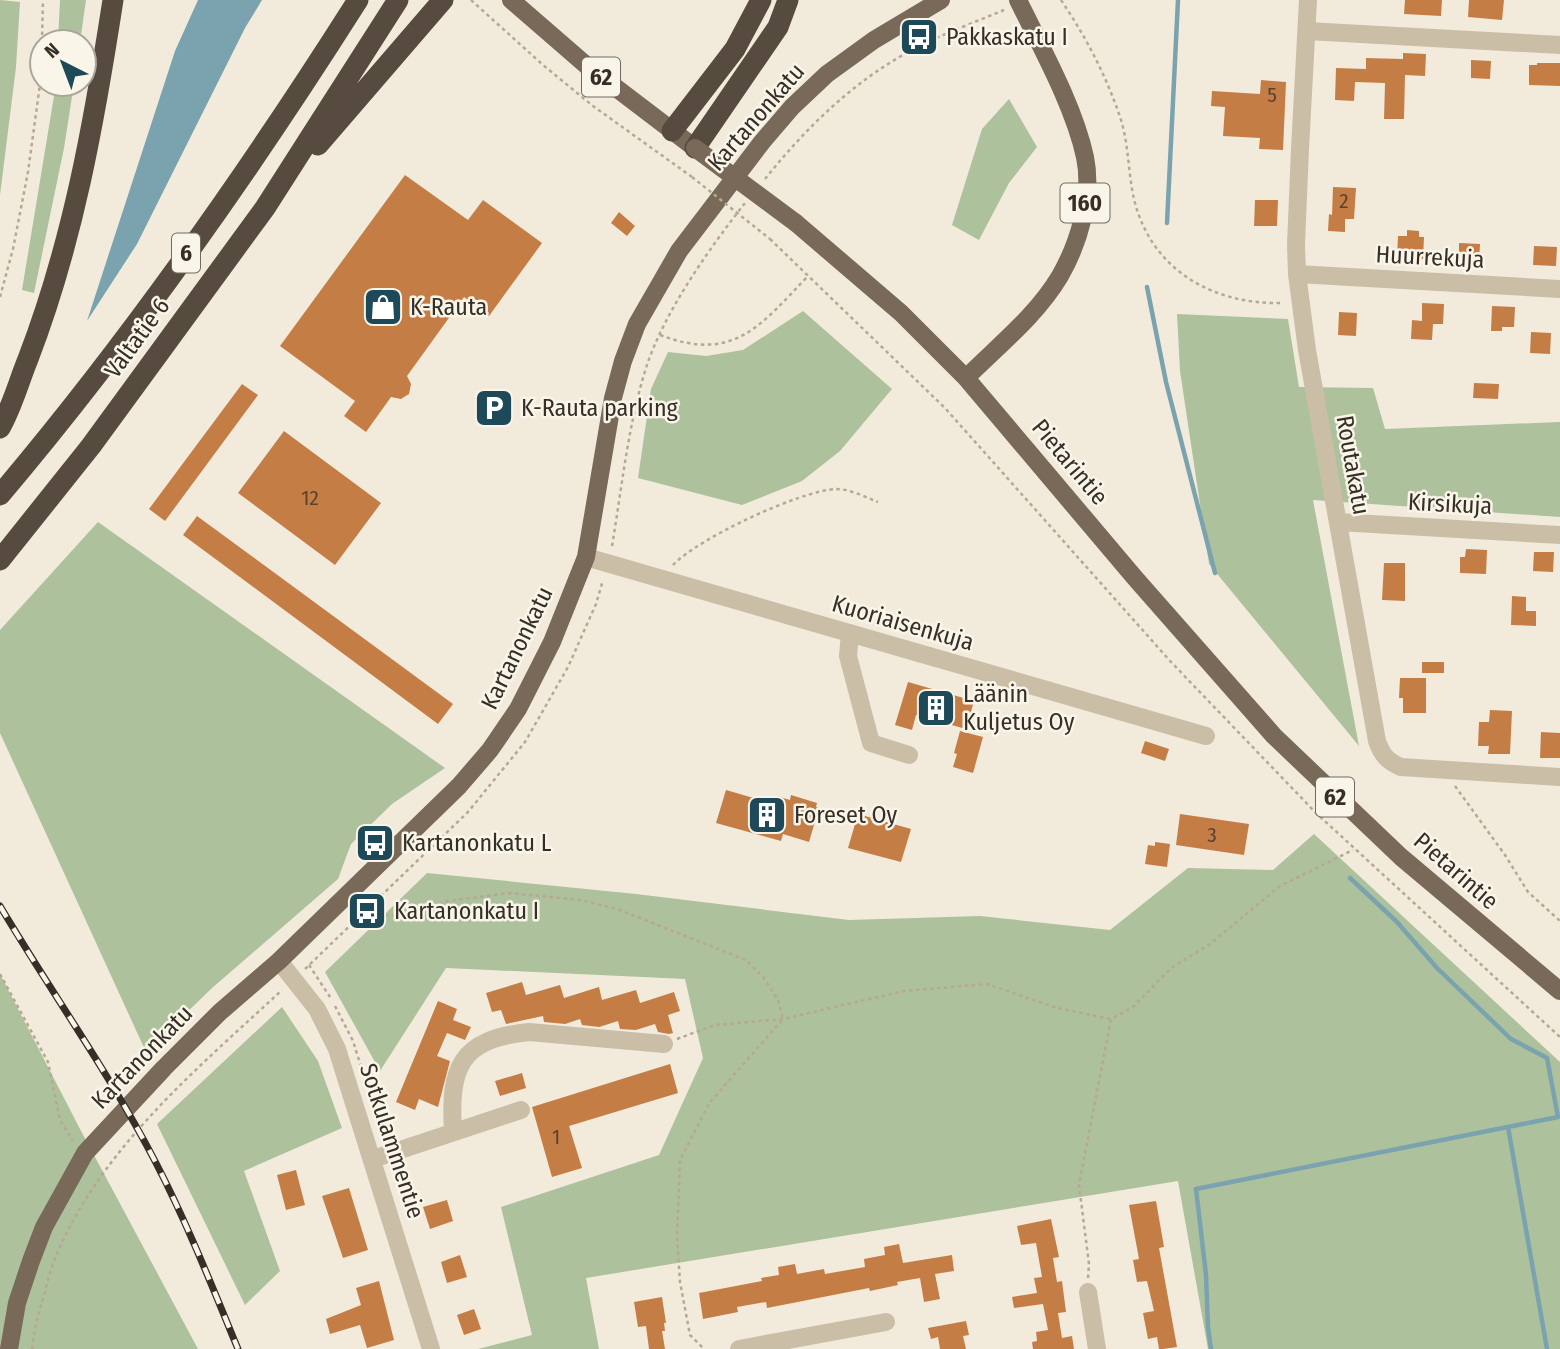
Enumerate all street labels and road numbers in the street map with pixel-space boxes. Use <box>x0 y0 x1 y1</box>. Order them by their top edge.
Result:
road number: 62 <box>582 58 620 96</box>
street label: Kartanonkatu <box>702 58 810 176</box>
road number: 160 <box>1060 184 1110 222</box>
road number: 6 <box>172 234 200 272</box>
street label: Huurrekuja <box>1375 240 1485 274</box>
street label: Valtatie 6 <box>99 293 175 383</box>
street label: Routakatu <box>1331 413 1375 517</box>
street label: Pietarintie <box>1026 414 1114 510</box>
street label: Kirsikuja <box>1407 488 1493 520</box>
street label: Kartanonkatu <box>475 582 559 714</box>
street label: Kuoriaisenkuja <box>829 589 977 657</box>
road number: 62 <box>1316 778 1354 817</box>
street label: Pietarintie <box>1408 827 1504 915</box>
street label: Kartanonkatu <box>86 999 198 1115</box>
street label: Sotkulammentie <box>354 1060 430 1222</box>

